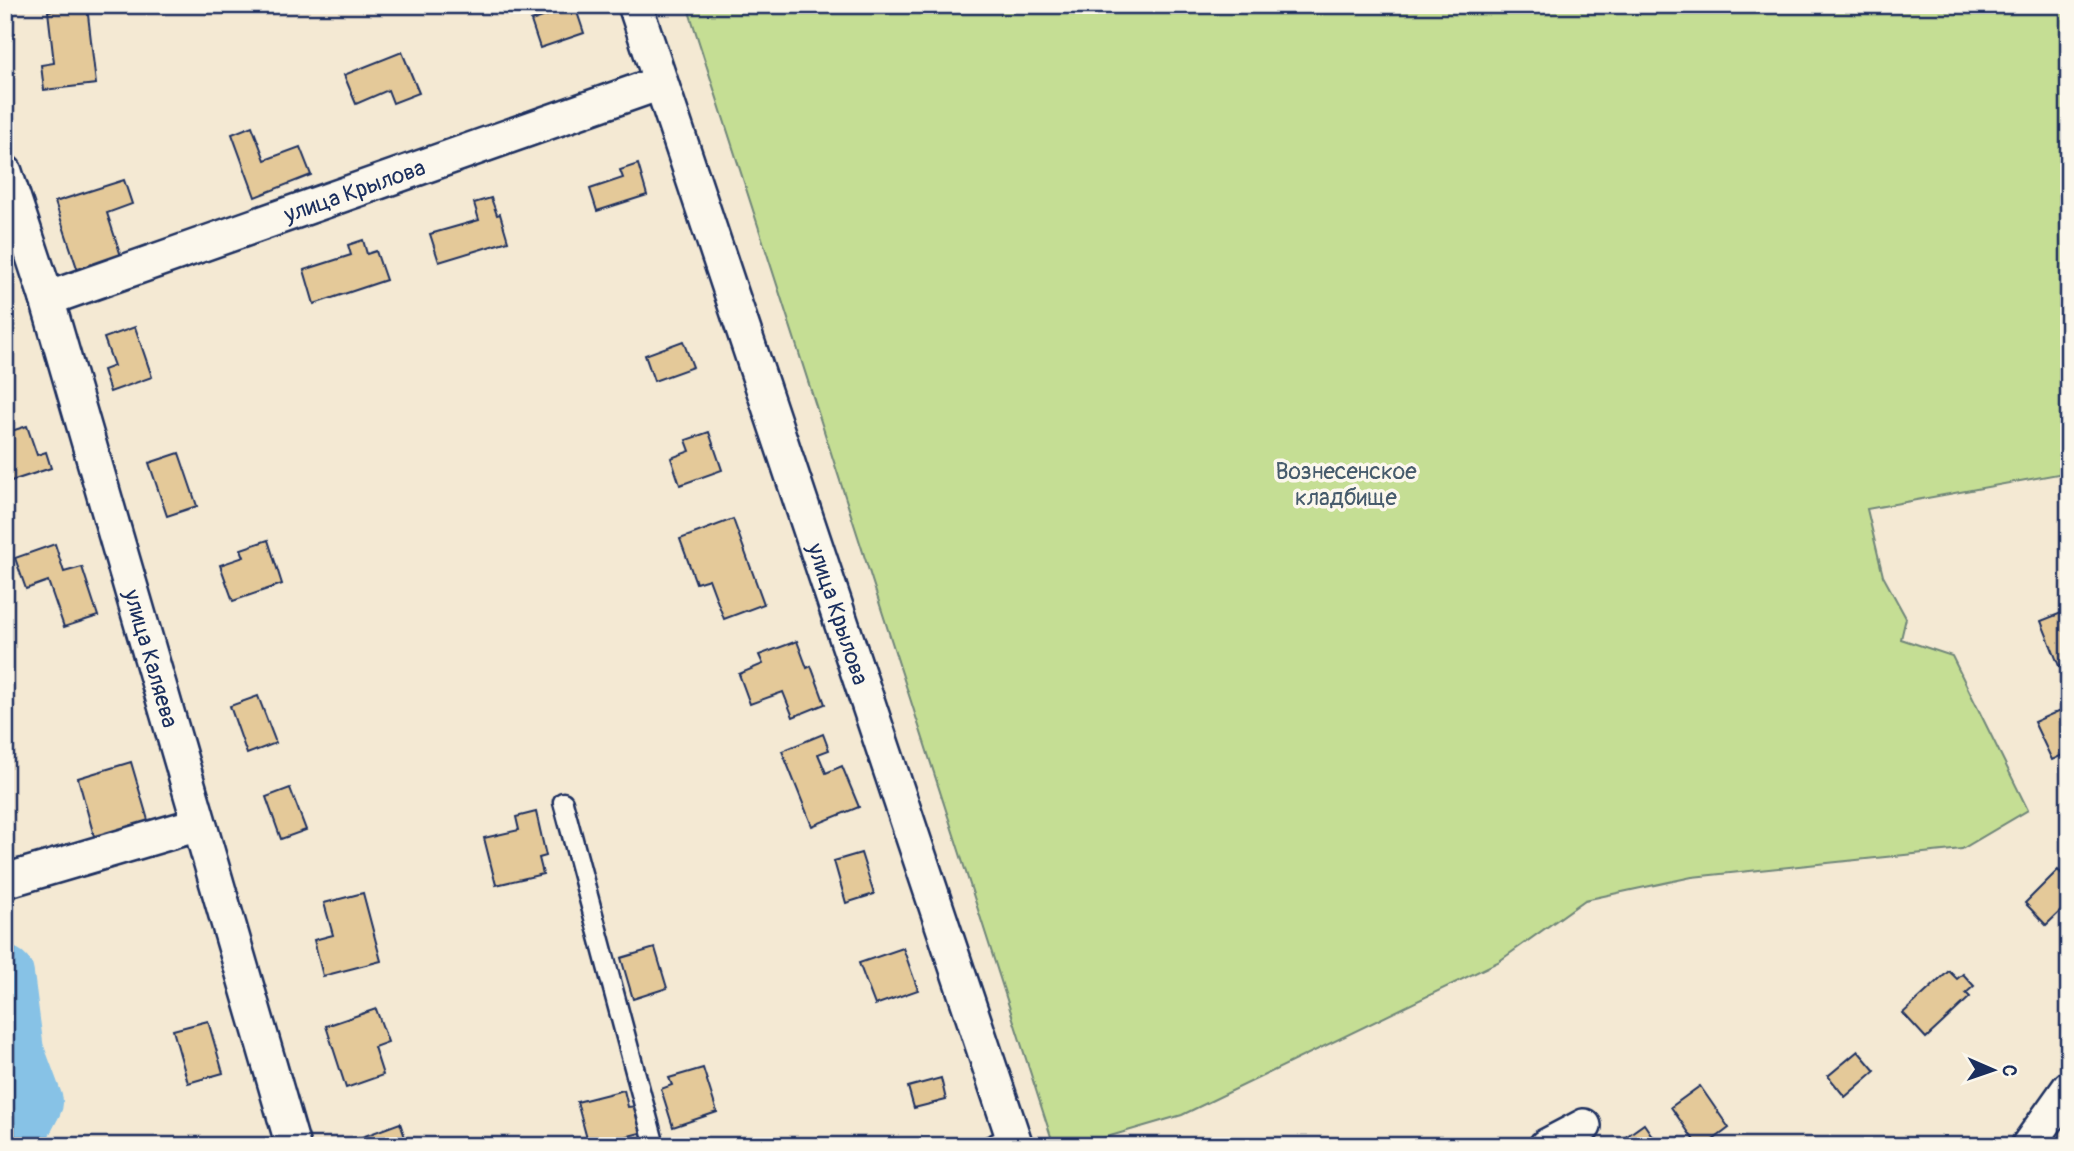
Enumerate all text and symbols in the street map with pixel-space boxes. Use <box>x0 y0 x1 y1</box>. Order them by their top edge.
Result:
street label: улица Крылова <box>279 152 429 229</box>
park label: Вознесенское кладбище <box>1275 457 1417 512</box>
street label: улица Крылова <box>801 538 875 689</box>
street label: улица Каляева <box>117 585 185 731</box>
north arrow <box>1958 1036 2028 1106</box>
text: С <box>1997 1064 2021 1077</box>

